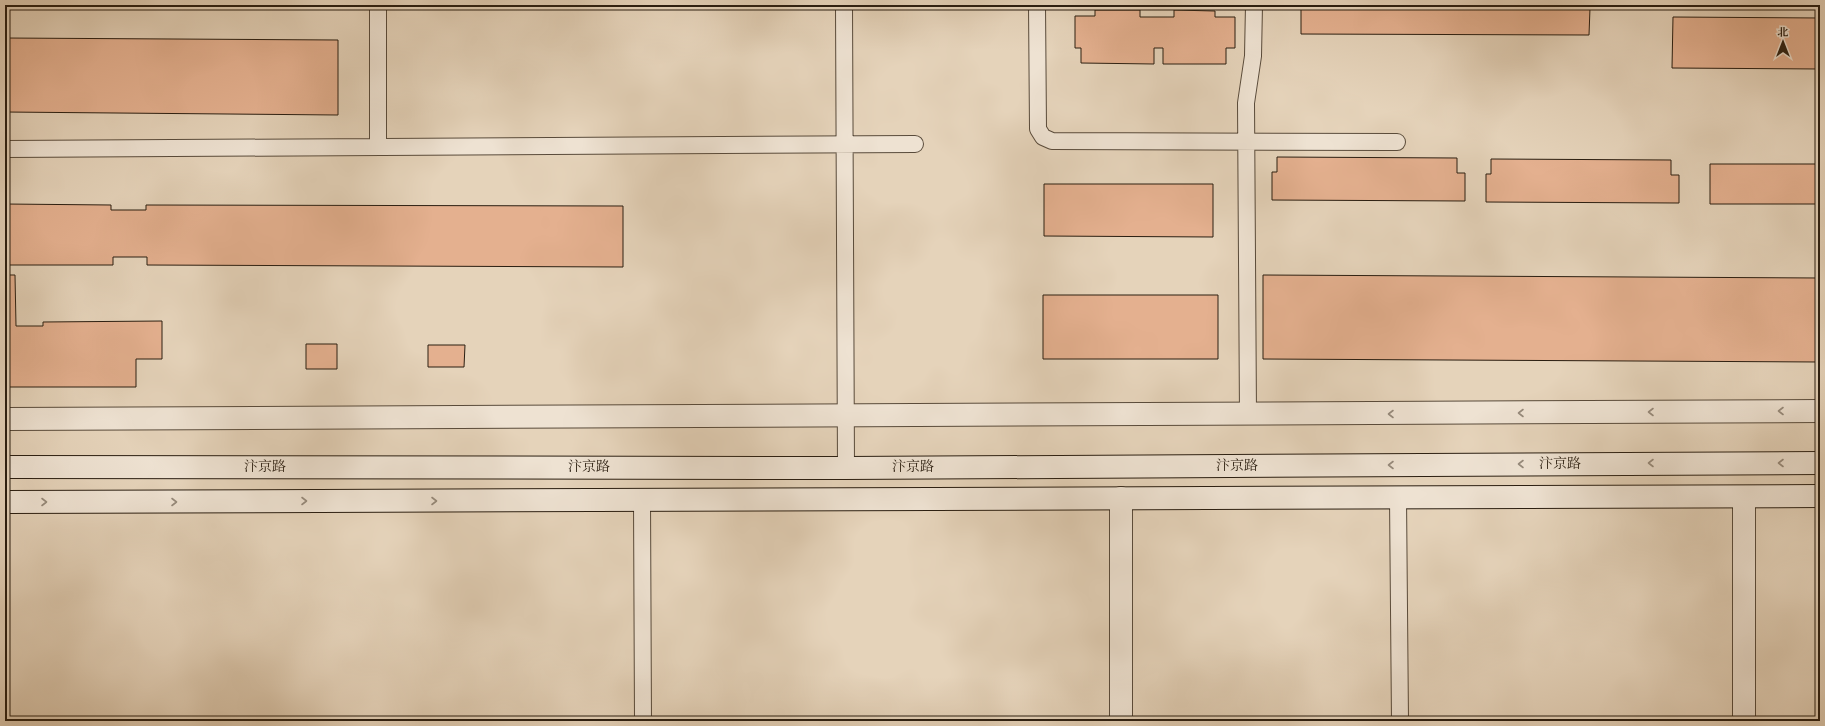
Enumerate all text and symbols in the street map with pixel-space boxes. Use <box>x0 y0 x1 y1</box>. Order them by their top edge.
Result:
north arrow <box>1763 22 1803 62</box>
text: 北 <box>1778 26 1789 40</box>
one-way arrow <box>1778 407 1784 415</box>
one-way arrow <box>1648 408 1654 416</box>
one-way arrow <box>1518 409 1524 417</box>
one-way arrow <box>1388 410 1394 418</box>
street label: 汴京路 <box>1539 455 1581 473</box>
street label: 汴京路 <box>1216 457 1258 475</box>
street label: 汴京路 <box>244 458 286 476</box>
street label: 汴京路 <box>568 458 610 476</box>
street label: 汴京路 <box>892 458 934 476</box>
one-way arrow <box>1648 459 1654 467</box>
one-way arrow <box>1778 459 1784 467</box>
one-way arrow <box>1518 460 1524 468</box>
one-way arrow <box>1388 461 1394 469</box>
one-way arrow <box>301 497 307 505</box>
one-way arrow <box>431 497 437 505</box>
one-way arrow <box>41 498 47 506</box>
one-way arrow <box>171 498 177 506</box>

